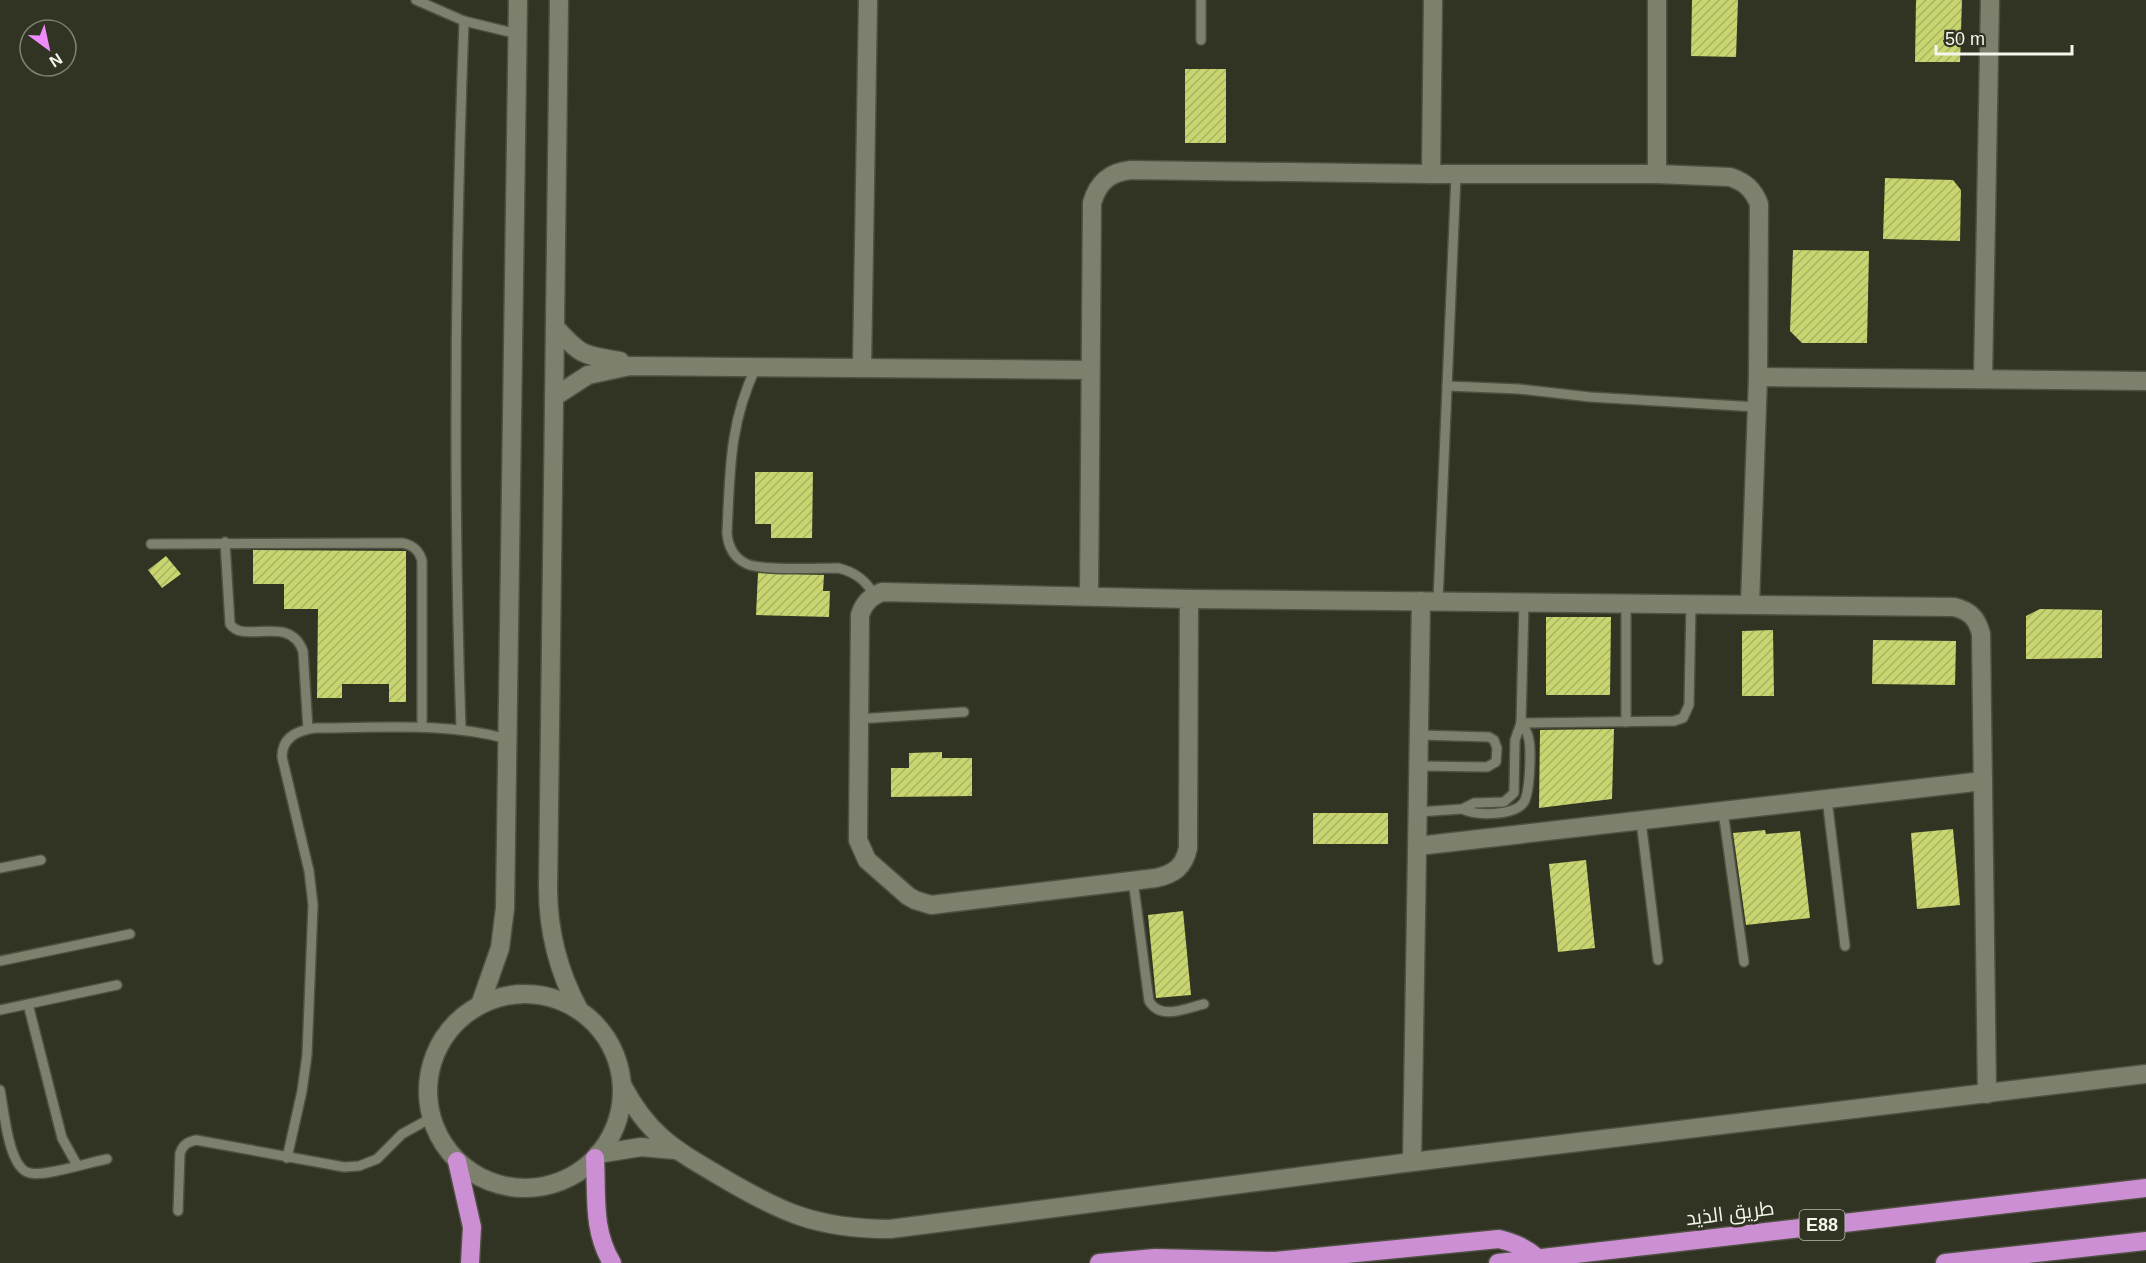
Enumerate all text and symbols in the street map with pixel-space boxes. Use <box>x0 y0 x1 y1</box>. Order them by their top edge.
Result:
north arrow <box>18 18 78 78</box>
scale bar <box>1936 18 2072 56</box>
text: 50 m <box>1945 29 1985 49</box>
text: N <box>46 50 65 70</box>
street label: طريق الذيد <box>1685 1197 1776 1231</box>
road number: E88 <box>1800 1210 1844 1240</box>

